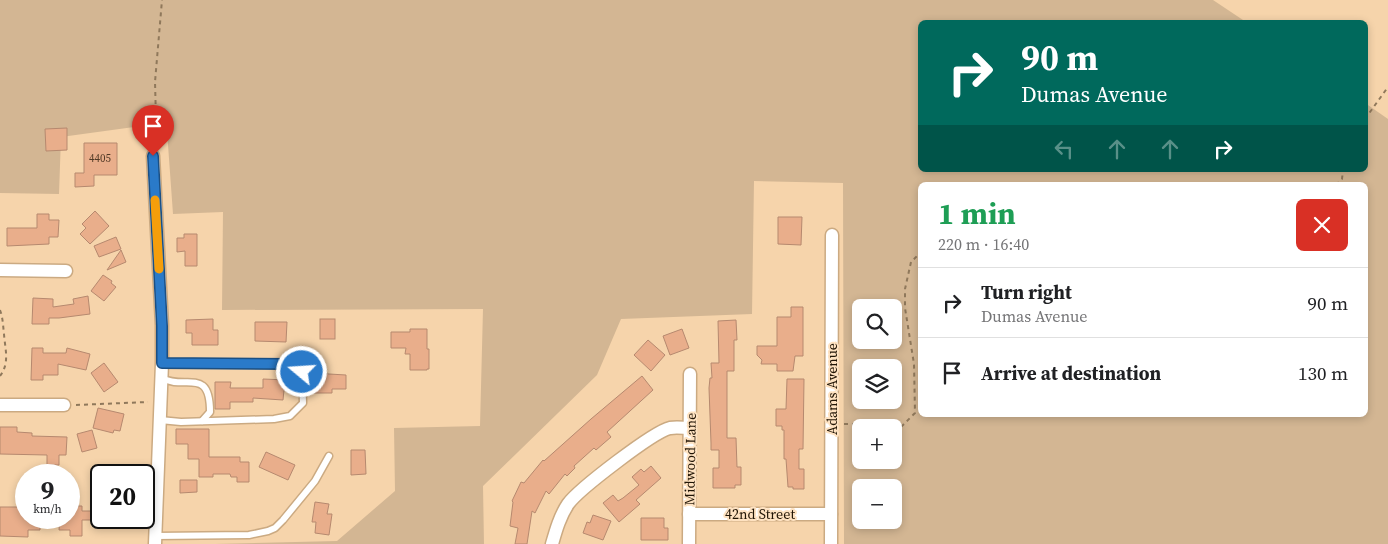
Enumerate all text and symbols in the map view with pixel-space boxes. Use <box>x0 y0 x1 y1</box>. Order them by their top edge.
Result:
text: 90 m <box>1021 34 1098 82</box>
icon: right <box>938 40 1003 105</box>
text: Dumas Avenue <box>1021 79 1167 109</box>
pin <box>132 105 174 156</box>
icon: arrive <box>139 112 167 140</box>
icon: left <box>1050 135 1078 163</box>
icon: ahead <box>1103 135 1131 163</box>
icon: ahead <box>1156 135 1184 163</box>
icon: right <box>1209 135 1237 163</box>
house number: 4405 <box>89 151 111 166</box>
text: 1 min <box>938 193 1016 234</box>
button: close <box>1296 199 1348 251</box>
text: 220 m · 16:40 <box>938 233 1029 255</box>
text: Turn right <box>981 279 1072 305</box>
icon: right <box>938 289 966 317</box>
text: 90 m <box>1307 290 1348 316</box>
map controls <box>852 299 902 529</box>
button: search <box>852 299 902 349</box>
text: Dumas Avenue <box>981 305 1087 327</box>
street label: Adams Avenue <box>822 343 842 435</box>
position arrow <box>275 345 327 397</box>
button: layers <box>852 359 902 409</box>
icon: arrive <box>938 359 966 387</box>
text: Arrive at destination <box>981 360 1161 386</box>
text: 130 m <box>1298 360 1348 386</box>
street label: Midwood Lane <box>679 413 701 505</box>
button: + <box>852 419 902 469</box>
speed limit sign: 20 <box>90 464 155 529</box>
text: 9 <box>41 473 54 507</box>
button: − <box>852 479 902 529</box>
text: km/h <box>33 501 62 517</box>
street label: 42nd Street <box>725 504 795 524</box>

